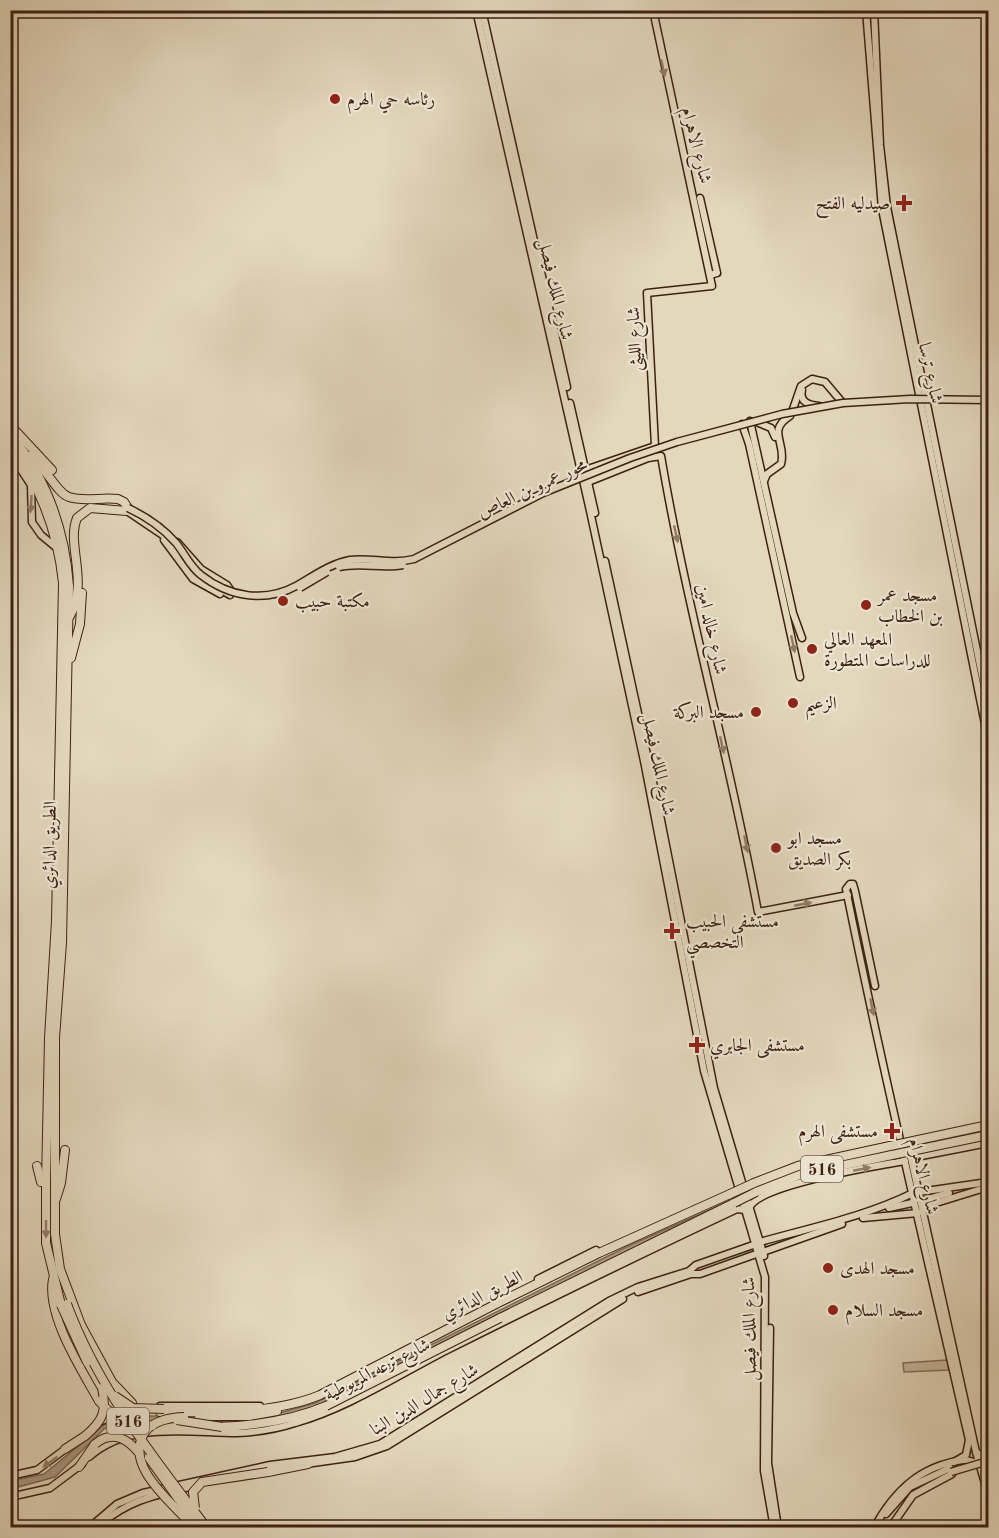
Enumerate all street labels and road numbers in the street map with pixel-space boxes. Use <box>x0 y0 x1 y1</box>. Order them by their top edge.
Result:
street label: شارع الاهرام <box>672 105 714 187</box>
street label: شارع الملك فيصل <box>530 236 576 343</box>
street label: شارع الليثى <box>625 306 650 372</box>
street label: شارع ترسا <box>910 341 945 406</box>
street label: محور عمرو بن العاص <box>475 456 591 524</box>
street label: شارع خالد امين <box>688 582 729 677</box>
street label: شارع الملك فيصل <box>634 711 678 818</box>
street label: الطريق الدائري <box>40 801 65 889</box>
street label: شارع الاهرام <box>899 1136 941 1218</box>
road number: 516 <box>801 1156 843 1182</box>
street label: الطريق الدائري <box>439 1268 528 1328</box>
street label: شارع الملك فيصل <box>740 1277 765 1381</box>
street label: شارع ترعه المريوطية <box>322 1336 435 1409</box>
street label: شارع جمال الدين البنا <box>367 1361 484 1443</box>
road number: 516 <box>107 1408 149 1434</box>

